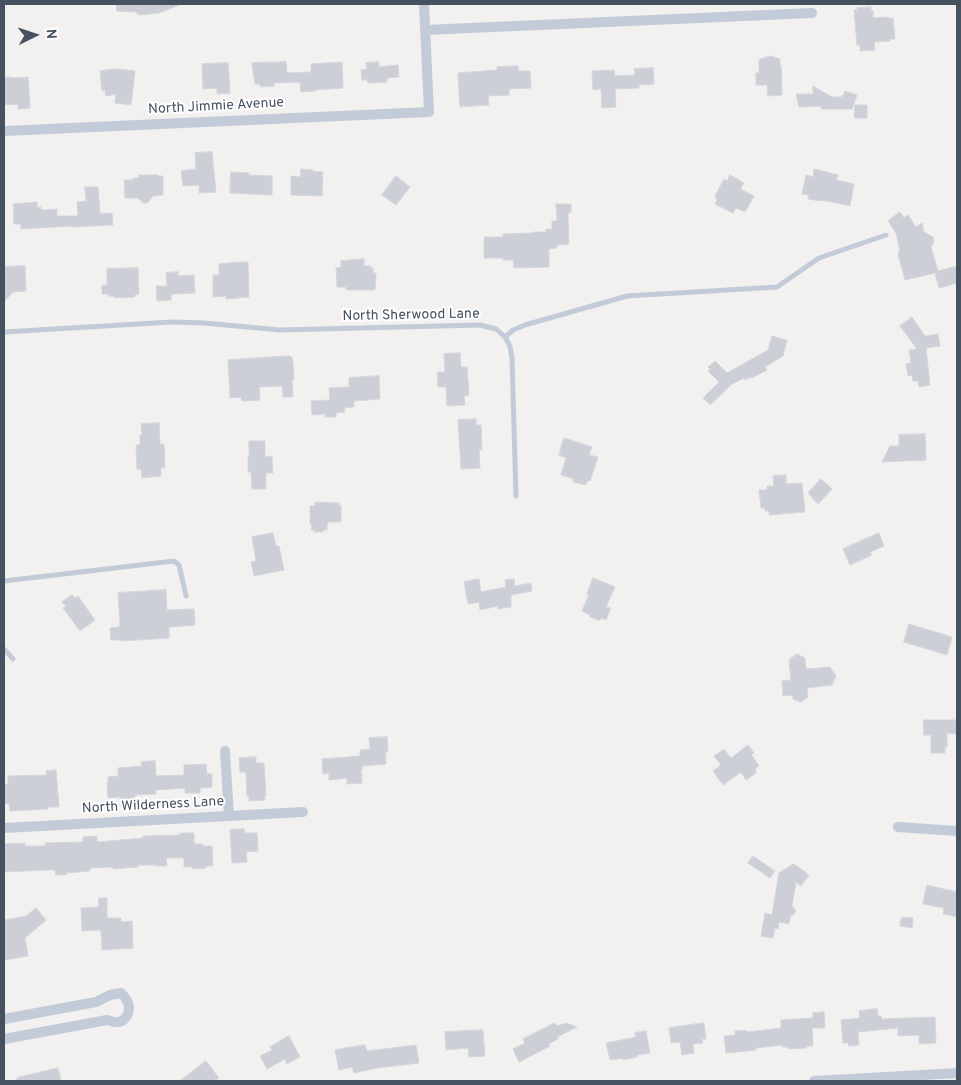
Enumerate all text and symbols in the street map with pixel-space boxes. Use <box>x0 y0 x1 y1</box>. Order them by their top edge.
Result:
north arrow <box>10 10 60 60</box>
text: N <box>42 28 59 40</box>
street label: North Jimmie Avenue <box>148 95 284 119</box>
street label: North Sherwood Lane <box>342 306 480 326</box>
street label: North Wilderness Lane <box>81 794 225 818</box>

